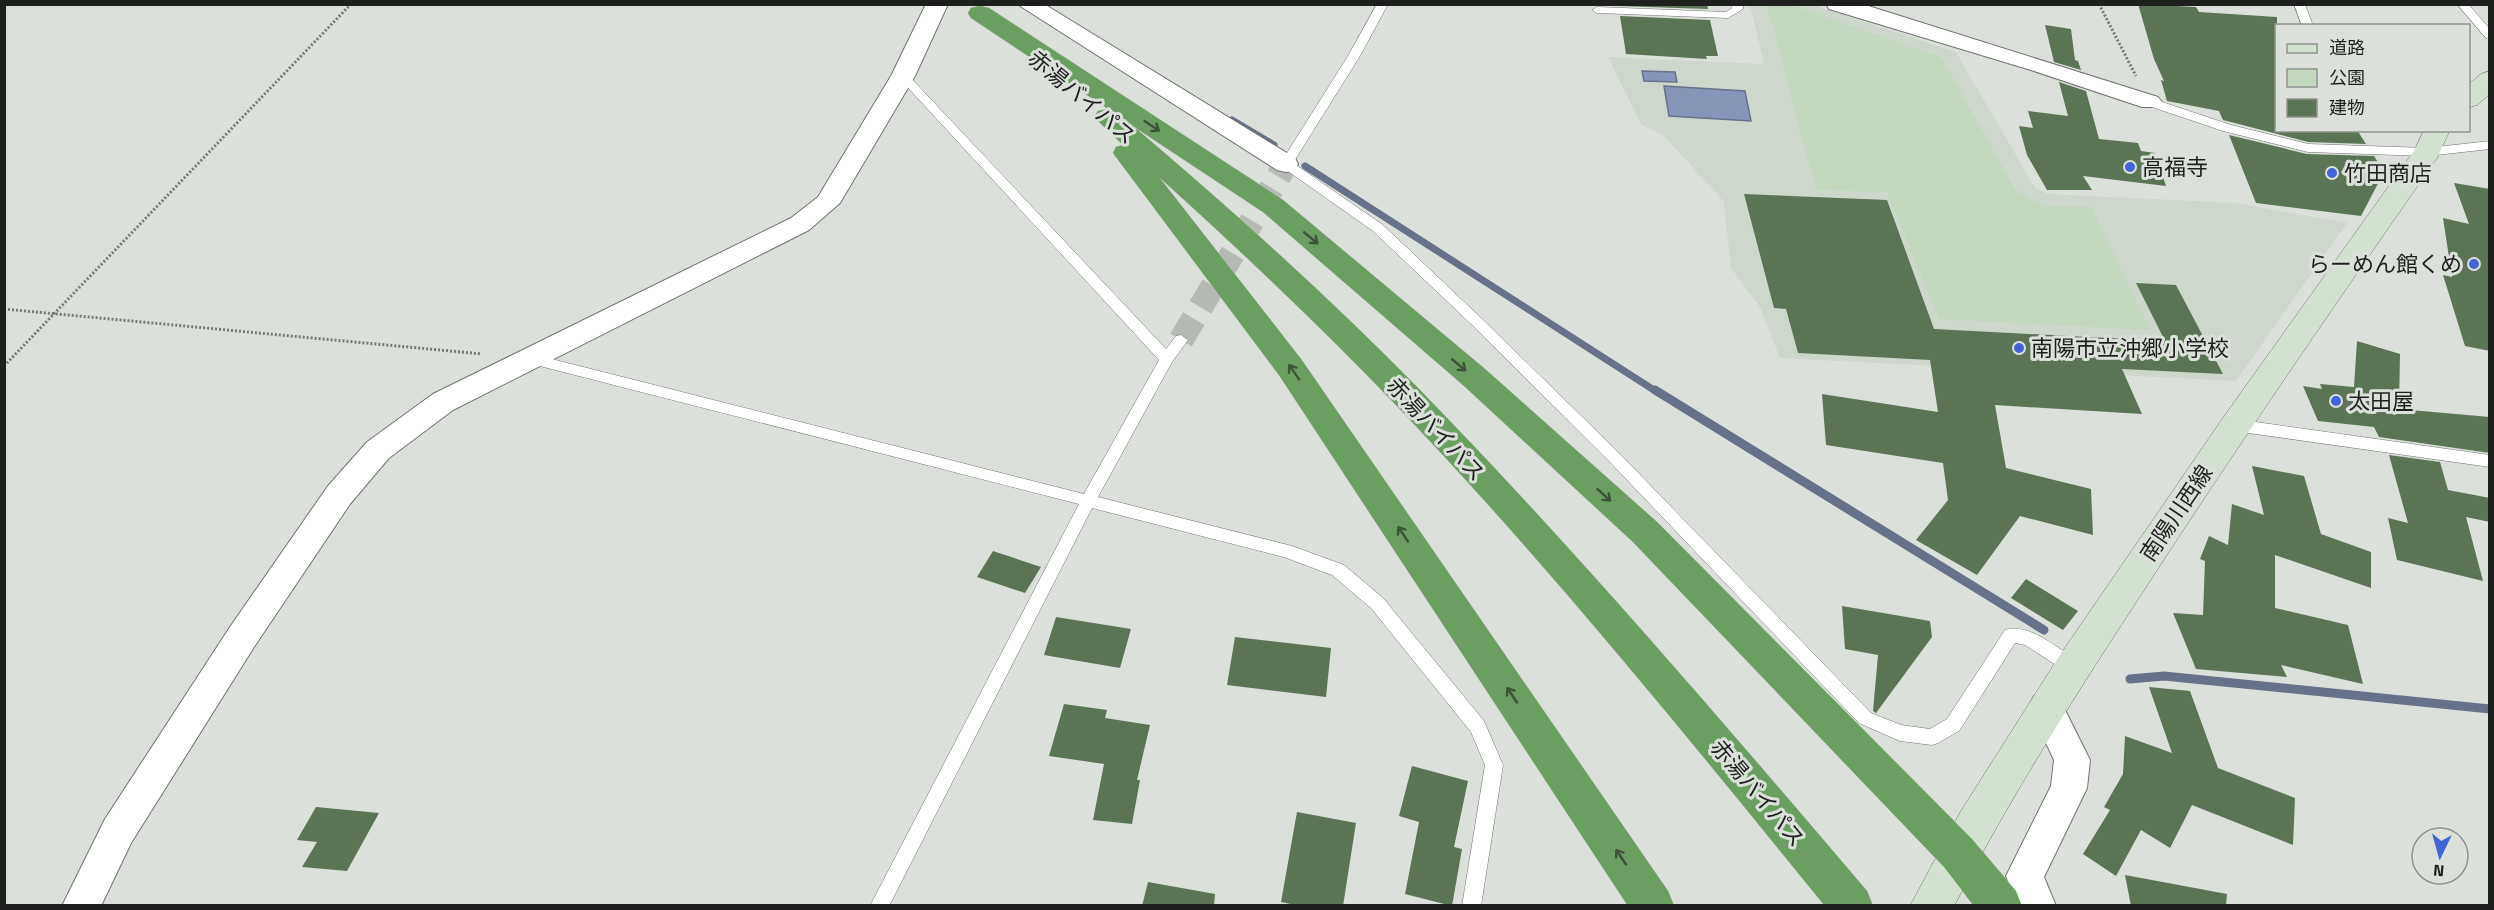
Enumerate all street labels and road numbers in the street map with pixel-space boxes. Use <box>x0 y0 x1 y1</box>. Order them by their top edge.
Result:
street label: 赤湯バイパス <box>1021 42 1143 152</box>
street label: 赤湯バイパス <box>1379 369 1493 489</box>
street label: 南陽川西線 <box>2131 458 2221 568</box>
street label: 赤湯バイパス <box>1703 732 1813 854</box>

